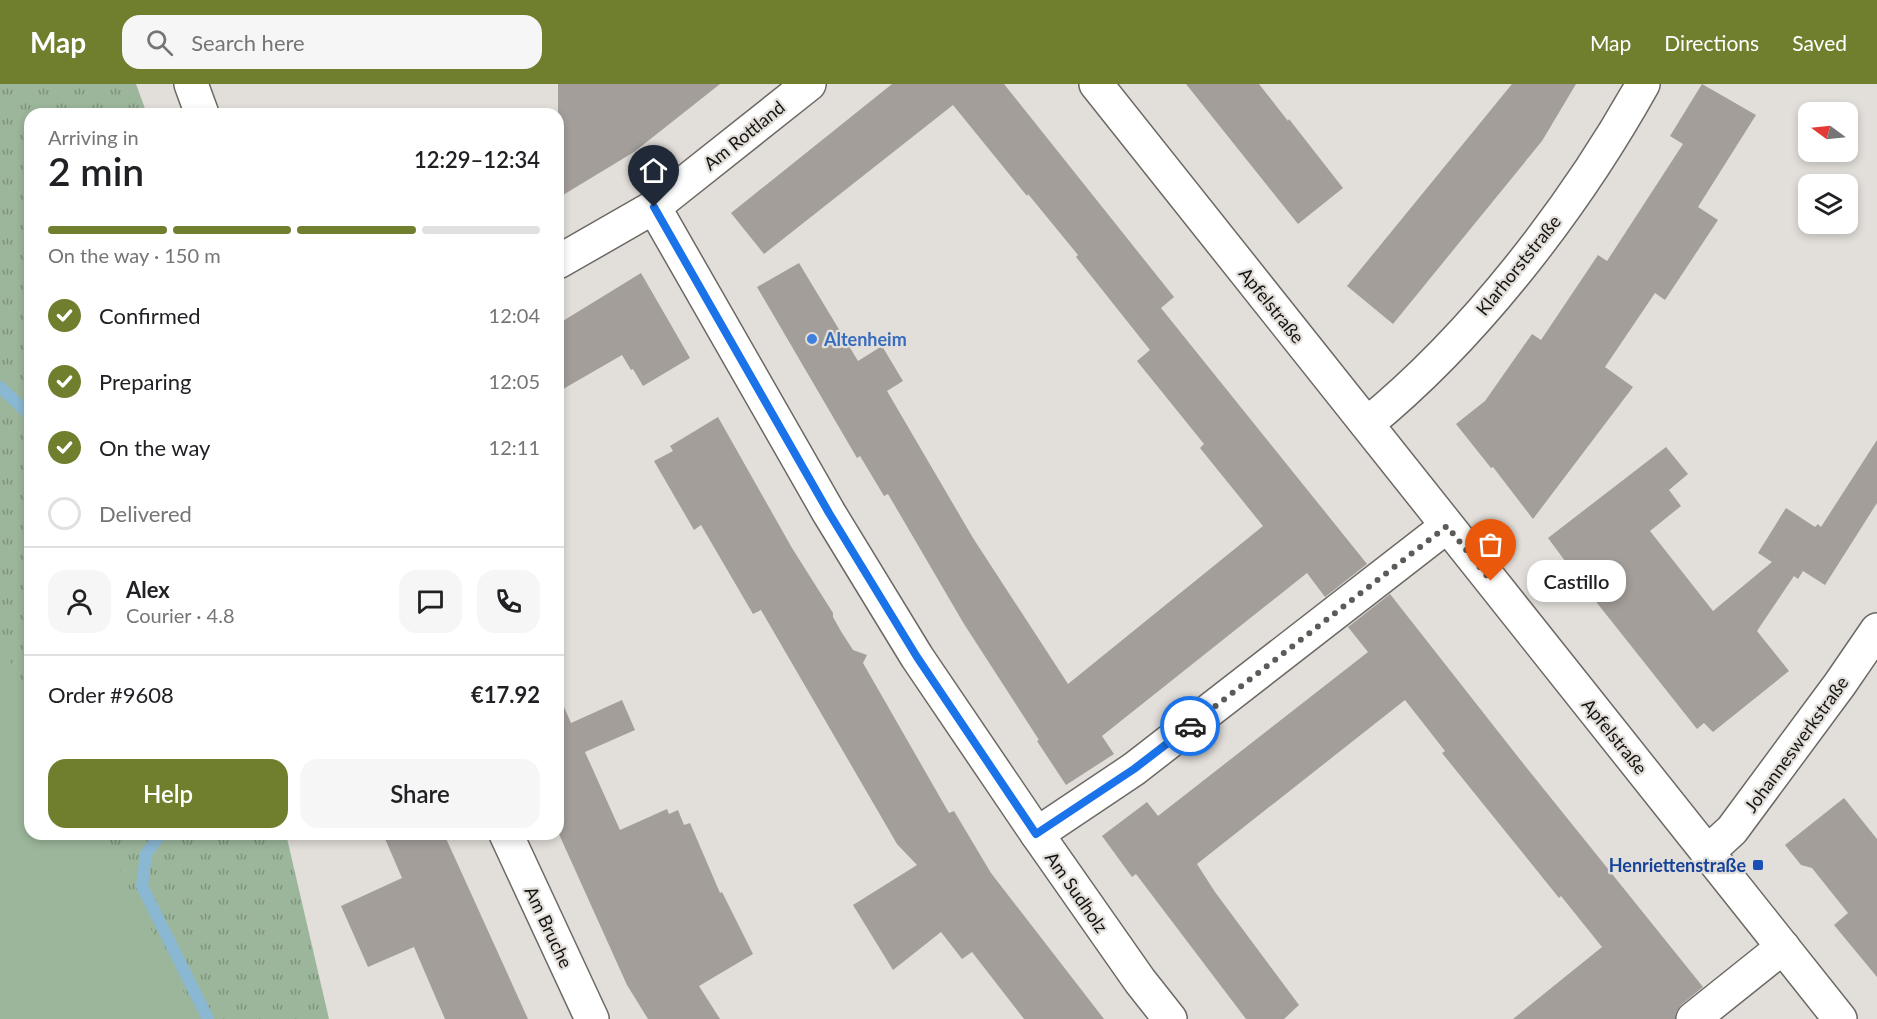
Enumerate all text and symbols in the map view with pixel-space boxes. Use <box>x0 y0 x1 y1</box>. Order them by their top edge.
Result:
search box <box>122 15 542 69</box>
text: Map <box>30 25 86 59</box>
icon: search <box>143 26 176 59</box>
text: Search here <box>191 29 305 56</box>
text: Map <box>1590 30 1631 55</box>
text: Directions <box>1664 30 1759 55</box>
text: Saved <box>1792 30 1847 55</box>
street label: Am Rottland <box>699 96 789 174</box>
north arrow <box>1798 102 1858 162</box>
map controls <box>1798 102 1858 234</box>
text: Arriving in <box>48 125 139 149</box>
pin <box>628 145 679 207</box>
text: 12:29–12:34 <box>414 146 540 173</box>
text: 2 min <box>48 148 144 194</box>
icon: home <box>637 154 670 187</box>
button: layers <box>1798 174 1858 234</box>
street label: Klarhorststraße <box>1471 211 1565 319</box>
text: On the way · 150 m <box>48 243 221 267</box>
street label: Apfelstraße <box>1235 263 1309 347</box>
icon: check <box>48 299 81 332</box>
text: Confirmed <box>99 302 201 329</box>
text: 12:04 <box>489 303 540 327</box>
place label: Altenheim <box>823 328 907 350</box>
marker: Altenheim <box>805 332 819 346</box>
icon: check <box>48 365 81 398</box>
text: Preparing <box>99 368 191 395</box>
text: 12:05 <box>489 369 540 393</box>
icon: check <box>48 431 81 464</box>
text: On the way <box>99 434 210 461</box>
text: 12:11 <box>489 435 540 459</box>
text: Delivered <box>99 500 192 527</box>
pin <box>1465 519 1516 581</box>
icon: bag <box>1474 528 1507 561</box>
callout: Castillo <box>1527 560 1626 602</box>
text: Castillo <box>1544 569 1609 593</box>
button: person <box>48 570 111 633</box>
button: chat <box>399 570 462 633</box>
button: phone <box>477 570 540 633</box>
text: Alex <box>126 576 170 603</box>
text: Courier · 4.8 <box>126 603 235 627</box>
street label: Johanneswerkstraße <box>1739 672 1853 816</box>
text: Order #9608 <box>48 681 174 708</box>
text: €17.92 <box>471 681 540 708</box>
street label: Apfelstraße <box>1578 694 1652 778</box>
courier <box>1160 696 1220 756</box>
icon: car <box>1174 710 1207 743</box>
button: Help <box>48 759 288 828</box>
button: Share <box>300 759 540 828</box>
street label: Am Sudholz <box>1041 847 1113 937</box>
place label: Henriettenstraße <box>1609 854 1746 876</box>
marker: Henriettenstraße <box>1751 858 1765 872</box>
street label: Am Bruche <box>520 883 578 971</box>

